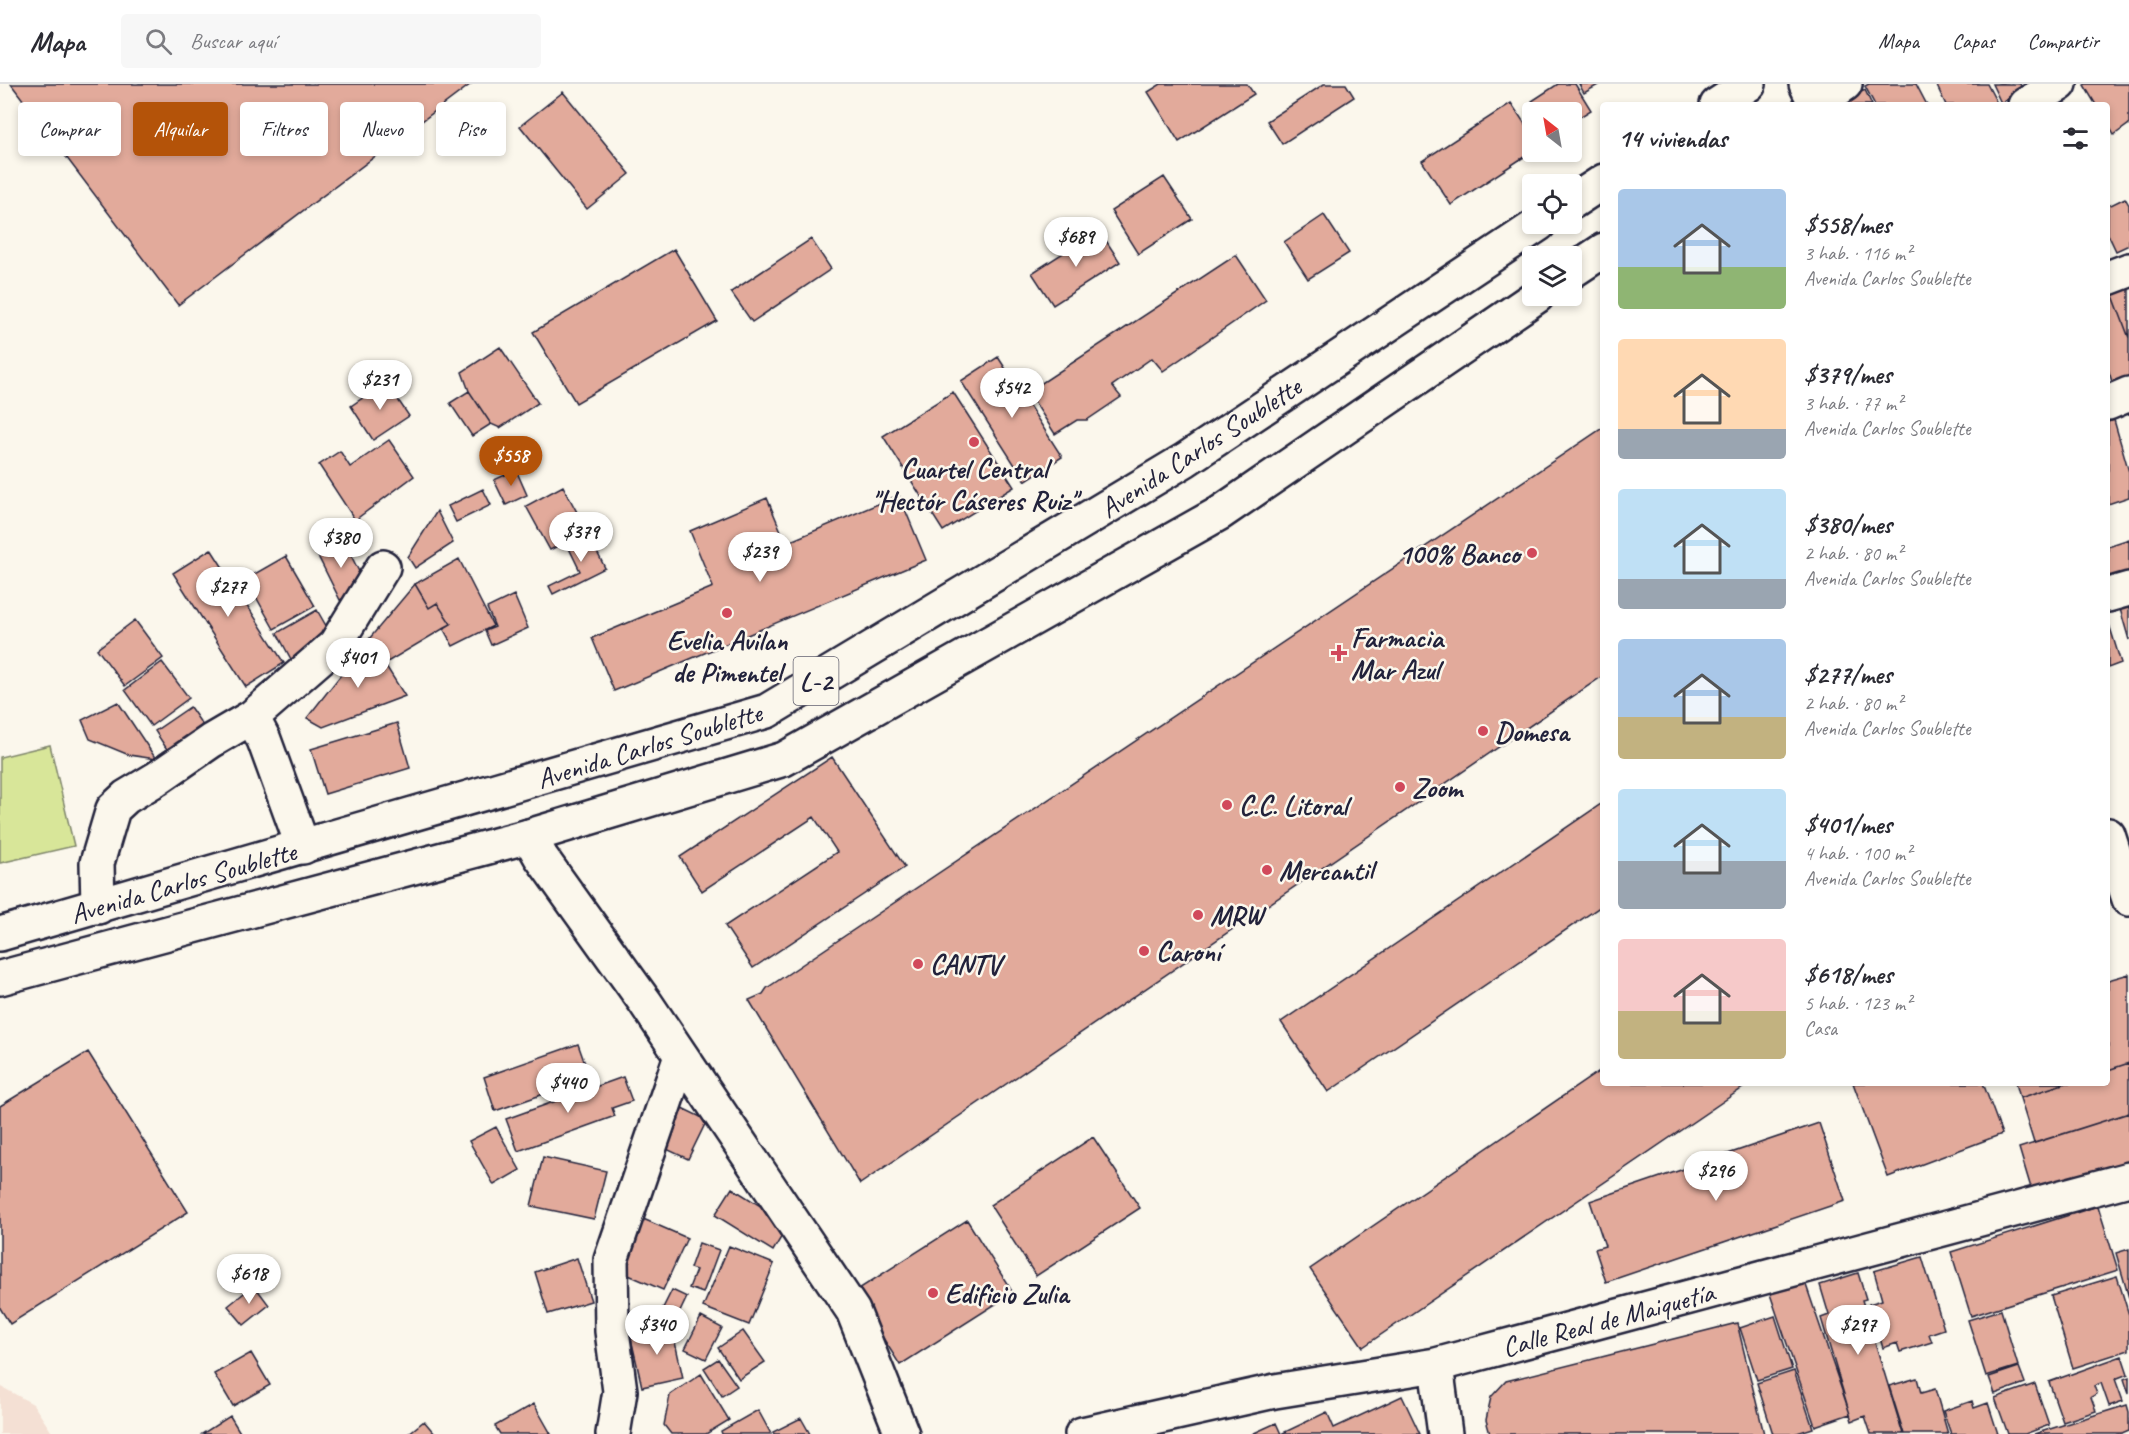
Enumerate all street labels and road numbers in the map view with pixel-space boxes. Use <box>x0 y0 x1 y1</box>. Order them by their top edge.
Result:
street label: Avenida Carlos Soublette <box>1093 368 1309 526</box>
road number: L-2 <box>794 657 838 705</box>
street label: Avenida Carlos Soublette <box>533 694 768 796</box>
street label: Avenida Carlos Soublette <box>66 833 302 931</box>
street label: Calle Real de Maiquetía <box>1498 1274 1720 1365</box>

